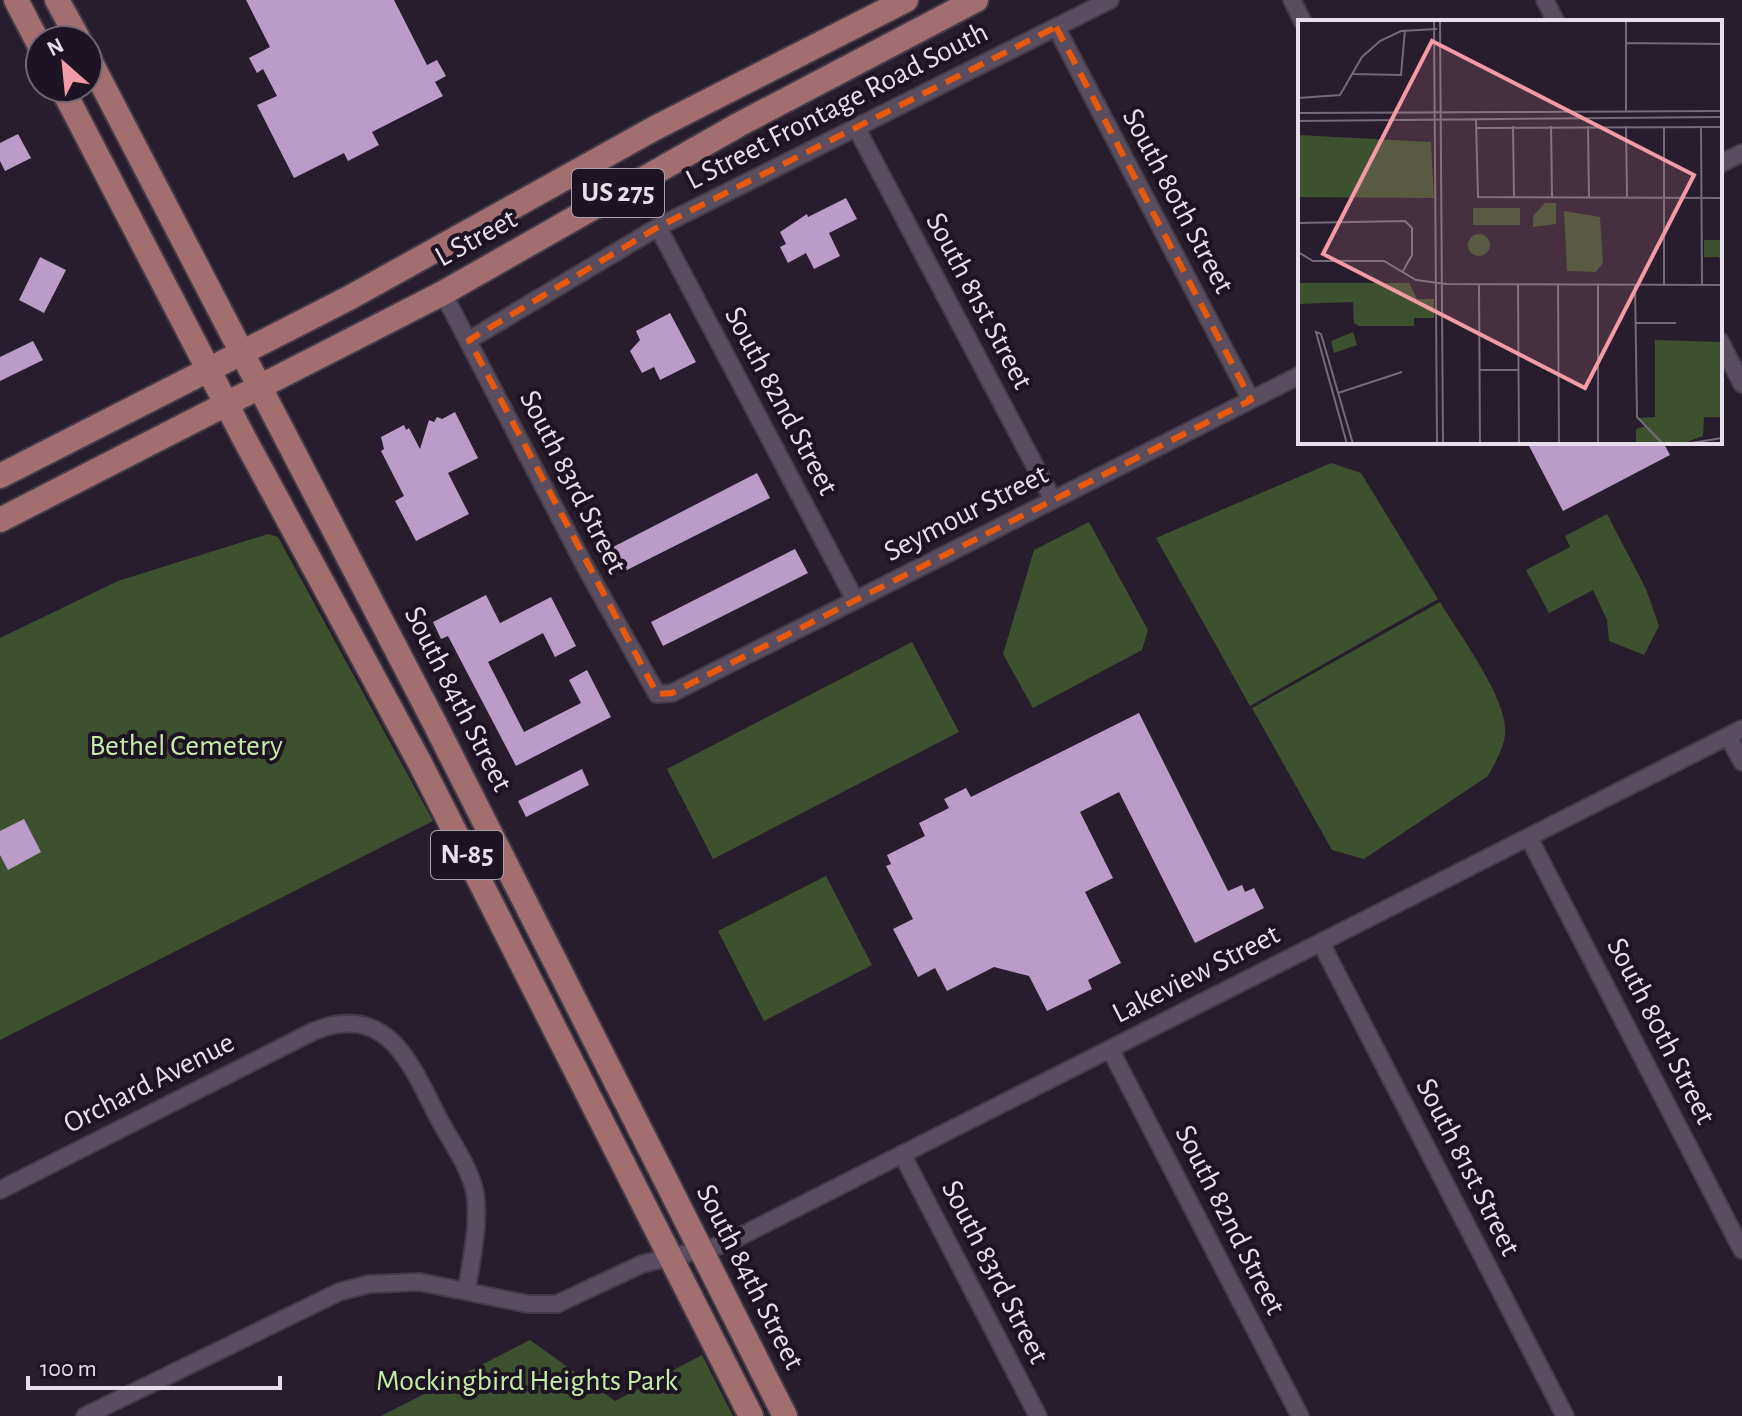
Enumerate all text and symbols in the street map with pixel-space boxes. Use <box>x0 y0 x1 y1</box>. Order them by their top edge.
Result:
street label: L Street Frontage Road South <box>681 17 993 195</box>
inset map <box>1298 20 1722 444</box>
north arrow <box>24 24 104 104</box>
text: N <box>44 34 67 60</box>
street label: South 80th Street <box>1117 104 1239 299</box>
road number: US 275 <box>572 169 664 217</box>
street label: L Street <box>430 203 522 272</box>
street label: South 81st Street <box>920 208 1038 394</box>
street label: South 82nd Street <box>719 302 843 500</box>
street label: South 83rd Street <box>514 386 632 579</box>
street label: Seymour Street <box>879 459 1053 567</box>
street label: South 84th Street <box>399 602 518 797</box>
park label: Bethel Cemetery <box>89 731 283 761</box>
road number: N-85 <box>431 831 503 879</box>
street label: Lakeview Street <box>1108 919 1285 1029</box>
street label: South 80th Street <box>1601 933 1721 1129</box>
street label: Orchard Avenue <box>59 1027 239 1139</box>
street label: South 81st Street <box>1410 1074 1526 1261</box>
street label: South 82nd Street <box>1169 1120 1291 1320</box>
street label: South 83rd Street <box>936 1176 1054 1369</box>
street label: South 84th Street <box>691 1180 810 1375</box>
scale bar <box>28 1340 280 1390</box>
text: 100 m <box>40 1357 97 1381</box>
park label: Mockingbird Heights Park <box>376 1366 678 1396</box>

